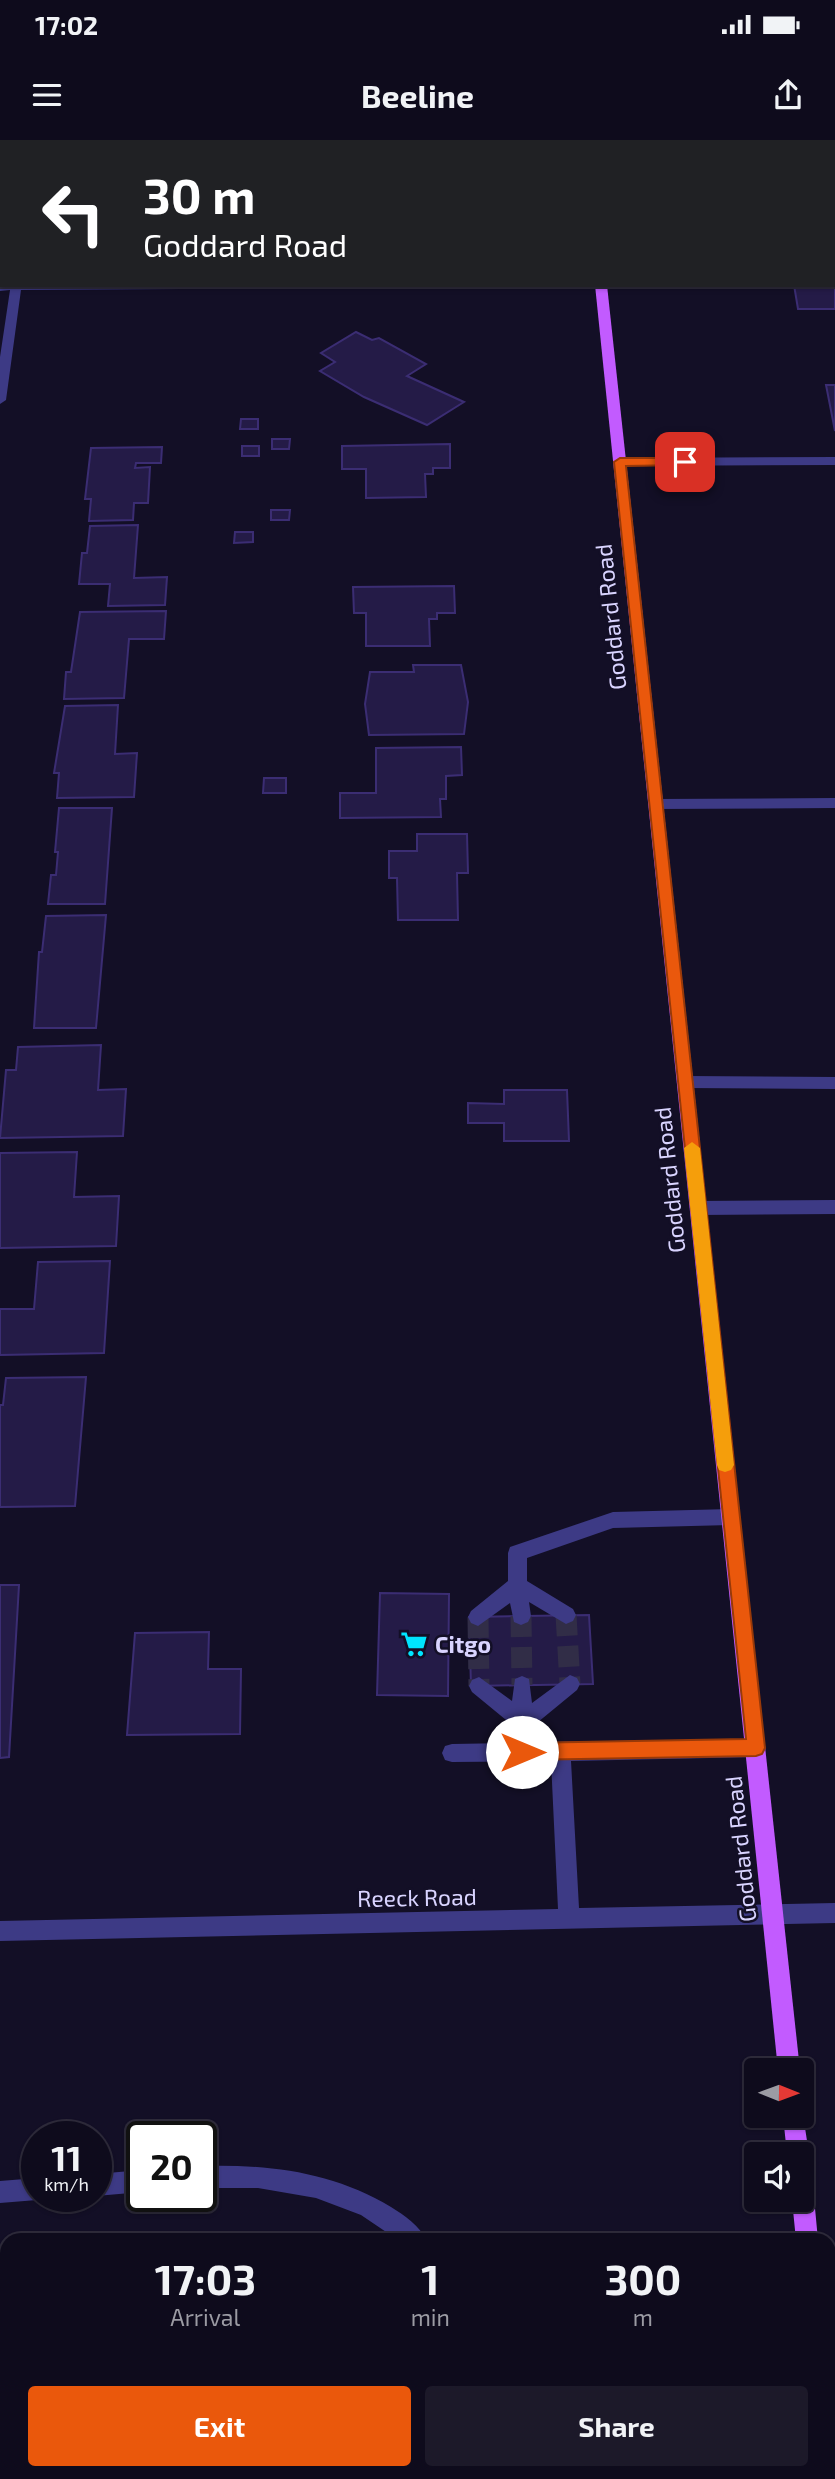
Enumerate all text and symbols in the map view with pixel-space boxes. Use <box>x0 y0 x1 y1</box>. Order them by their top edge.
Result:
text: 17:02 <box>35 9 98 40</box>
icon: menu <box>28 76 66 114</box>
text: Beeline <box>361 76 474 114</box>
icon: share <box>769 76 807 114</box>
text: 30 m <box>143 165 255 224</box>
icon: left <box>28 168 119 259</box>
text: Goddard Road <box>143 225 347 263</box>
pin <box>655 432 715 492</box>
icon: arrive <box>666 443 704 481</box>
street label: Goddard Road <box>588 543 632 691</box>
street label: Goddard Road <box>647 1106 691 1254</box>
supermarket icon: Citgo <box>399 1629 429 1659</box>
place label: Citgo <box>435 1630 491 1658</box>
position arrow <box>485 1715 559 1789</box>
street label: Goddard Road <box>718 1775 762 1923</box>
street label: Reeck Road <box>357 1882 477 1912</box>
north arrow <box>744 2058 814 2128</box>
map controls <box>744 2058 814 2212</box>
speed limit sign: 20 <box>126 2121 217 2212</box>
text: 11 <box>51 2136 82 2178</box>
button: sound <box>744 2142 814 2212</box>
text: km/h <box>44 2173 89 2195</box>
text: 17:03 <box>155 2253 256 2303</box>
text: 1 <box>421 2253 439 2303</box>
text: 300 <box>605 2253 681 2303</box>
text: Arrival <box>170 2303 240 2331</box>
text: min <box>411 2303 450 2331</box>
text: m <box>633 2303 653 2331</box>
button: Exit <box>28 2386 411 2466</box>
button: Share <box>425 2386 808 2466</box>

